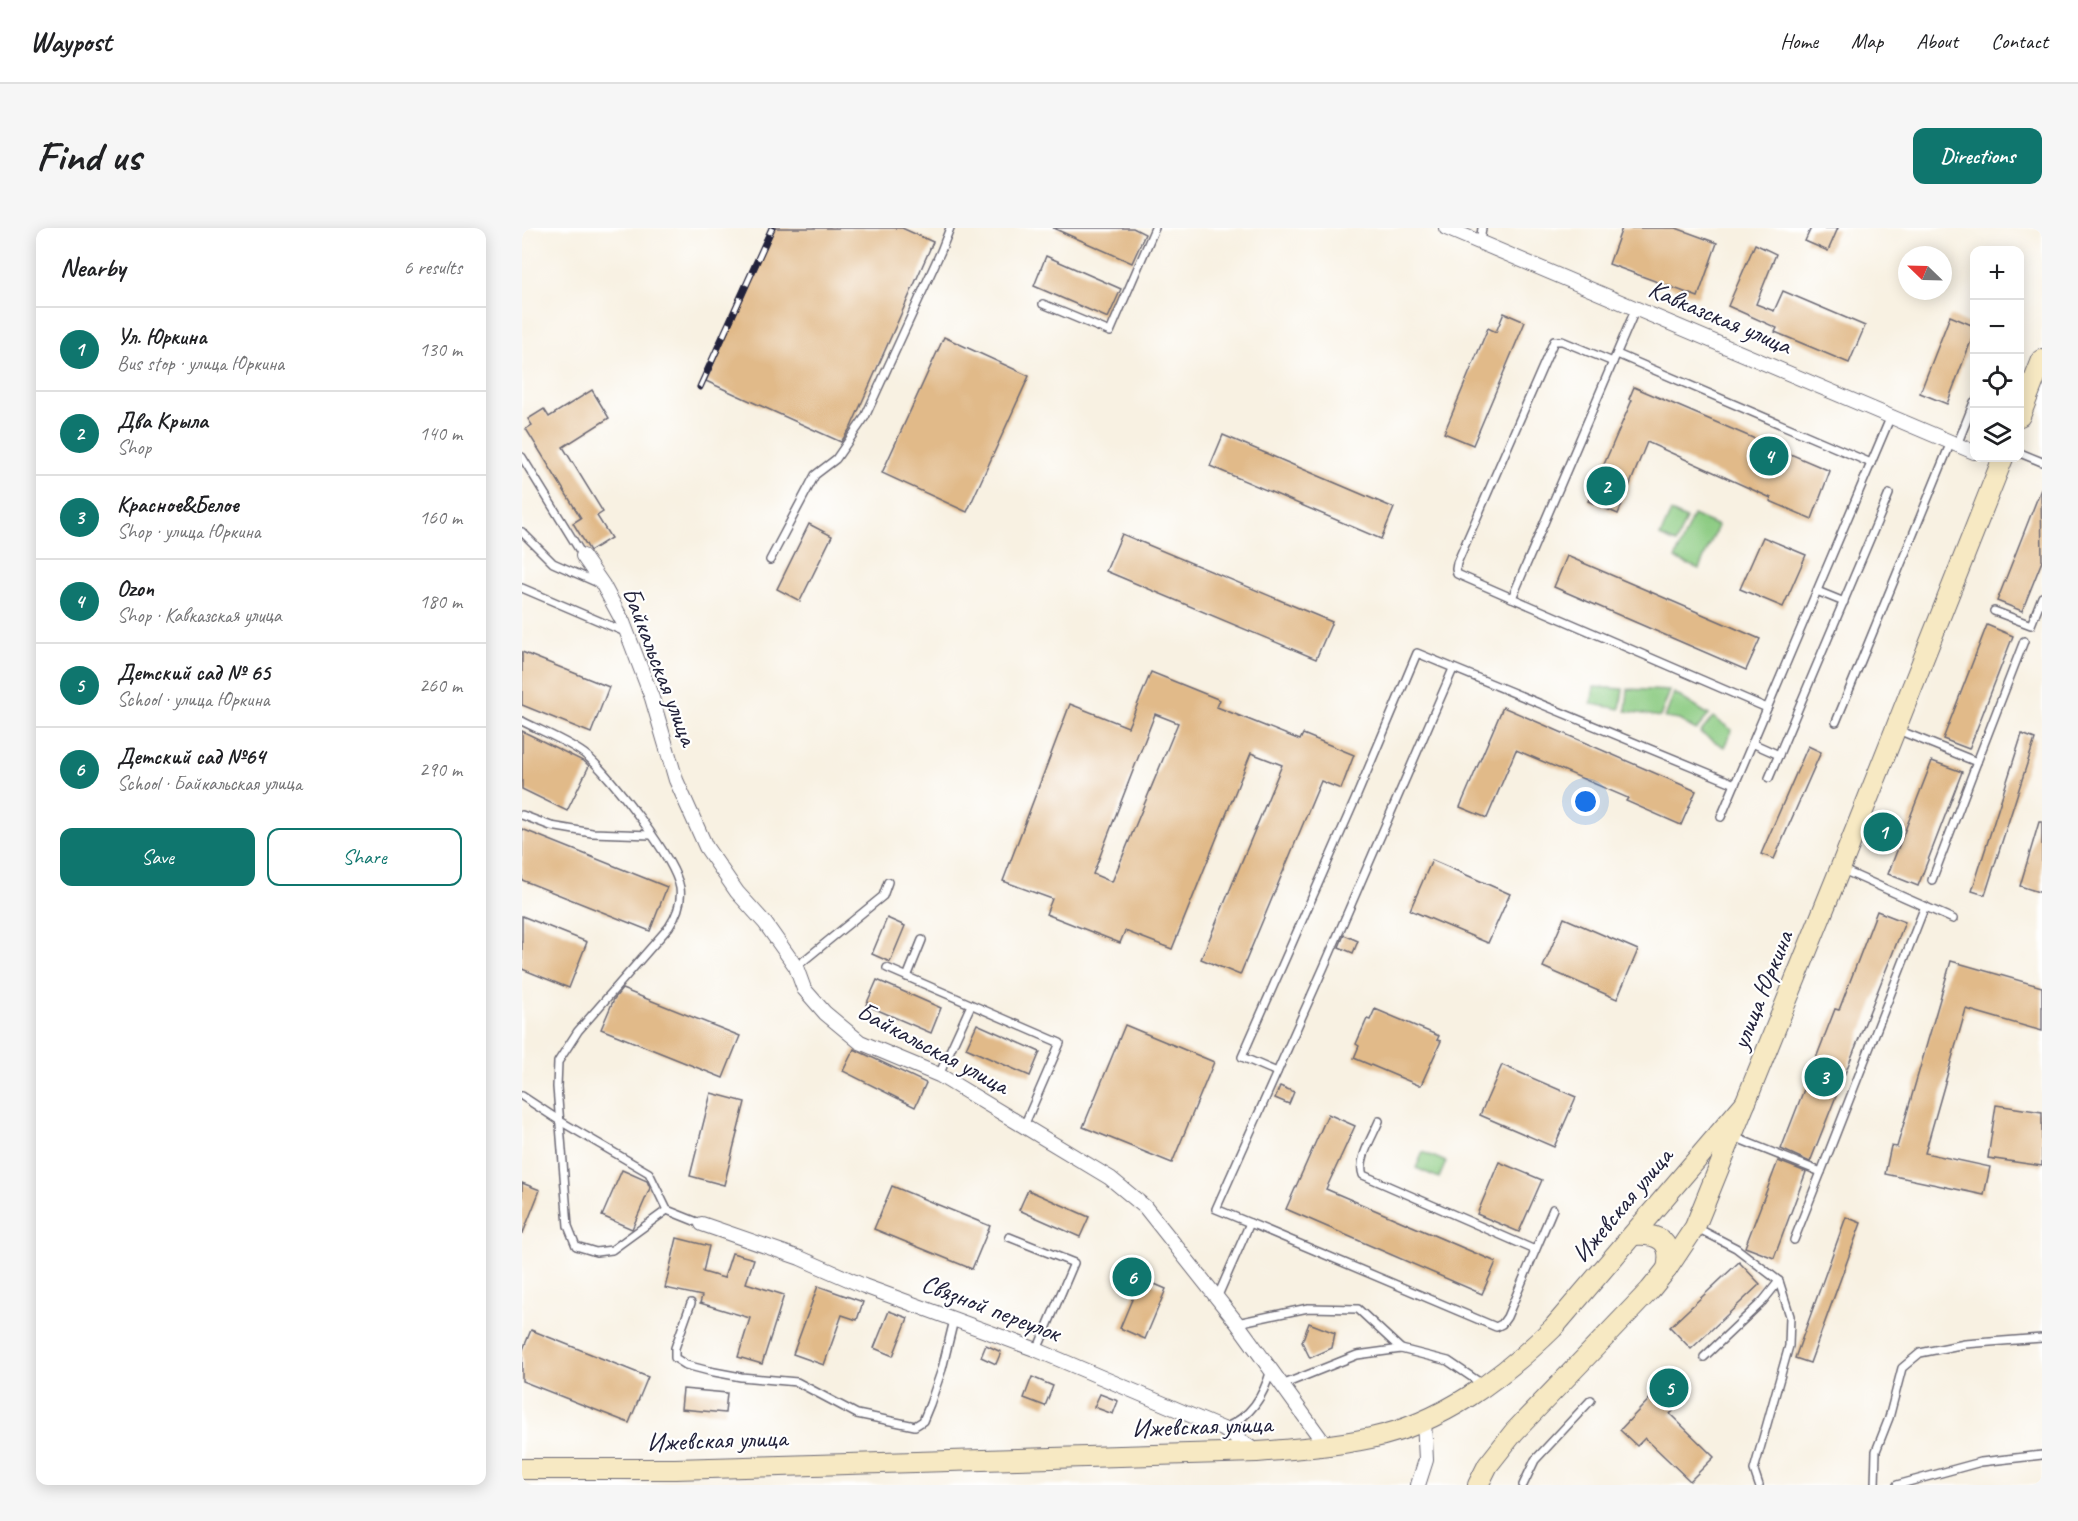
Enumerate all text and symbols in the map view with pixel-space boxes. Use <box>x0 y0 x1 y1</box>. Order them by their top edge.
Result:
text: Waypost <box>30 24 111 59</box>
text: Home <box>1780 28 1818 54</box>
text: Map <box>1851 28 1883 54</box>
text: About <box>1916 28 1958 54</box>
text: Contact <box>1991 28 2048 54</box>
button: Directions <box>1913 128 2042 184</box>
text: Find us <box>36 130 141 183</box>
north arrow <box>1898 246 1952 300</box>
map controls <box>1970 246 2024 462</box>
button: + <box>1970 246 2024 300</box>
text: Nearby <box>60 251 125 284</box>
text: 6 results <box>403 255 462 280</box>
street label: Кавказская улица <box>1644 272 1798 363</box>
button: − <box>1970 300 2024 354</box>
text: Ул. Юркина <box>117 323 207 351</box>
text: 1 <box>75 337 84 362</box>
text: 130 m <box>419 337 462 362</box>
text: Bus stop · улица Юркина <box>117 351 284 376</box>
button: locate <box>1970 354 2024 408</box>
text: Два Крыла <box>117 407 208 435</box>
button: layers <box>1970 408 2024 462</box>
text: 2 <box>75 421 84 446</box>
text: 140 m <box>419 421 462 446</box>
pin: 4 <box>1750 434 1788 478</box>
text: Shop <box>117 435 151 460</box>
pin: 2 <box>1586 464 1626 508</box>
text: Красное&Белое <box>117 491 239 519</box>
text: 3 <box>75 505 84 530</box>
text: 160 m <box>419 505 462 530</box>
text: Shop · улица Юркина <box>117 519 260 544</box>
text: Ozon <box>117 575 154 603</box>
street label: Байкальская улица <box>615 582 706 752</box>
text: 4 <box>75 589 84 614</box>
text: 180 m <box>419 589 462 614</box>
text: Shop · Кавказская улица <box>117 603 281 628</box>
text: Детский сад № 65 <box>117 659 270 687</box>
text: 5 <box>75 673 84 698</box>
text: 260 m <box>419 673 462 698</box>
text: School · улица Юркина <box>117 687 269 712</box>
text: Детский сад №64 <box>117 743 265 771</box>
text: 6 <box>75 757 84 782</box>
text: 290 m <box>419 757 462 782</box>
text: School · Байкальская улица <box>117 771 302 796</box>
your location <box>1571 787 1600 816</box>
pin: 1 <box>1864 810 1902 854</box>
button: Save <box>60 828 255 886</box>
button: Share <box>267 828 462 886</box>
street label: улица Юркина <box>1723 925 1801 1056</box>
street label: Байкальская улица <box>851 994 1017 1103</box>
pin: 3 <box>1804 1054 1844 1100</box>
street label: Ижевская улица <box>1564 1139 1681 1269</box>
pin: 6 <box>1112 1254 1152 1300</box>
street label: Связной переулок <box>917 1266 1067 1350</box>
pin: 5 <box>1650 1366 1688 1410</box>
street label: Ижевская улица <box>1131 1407 1275 1445</box>
street label: Ижевская улица <box>646 1421 790 1459</box>

